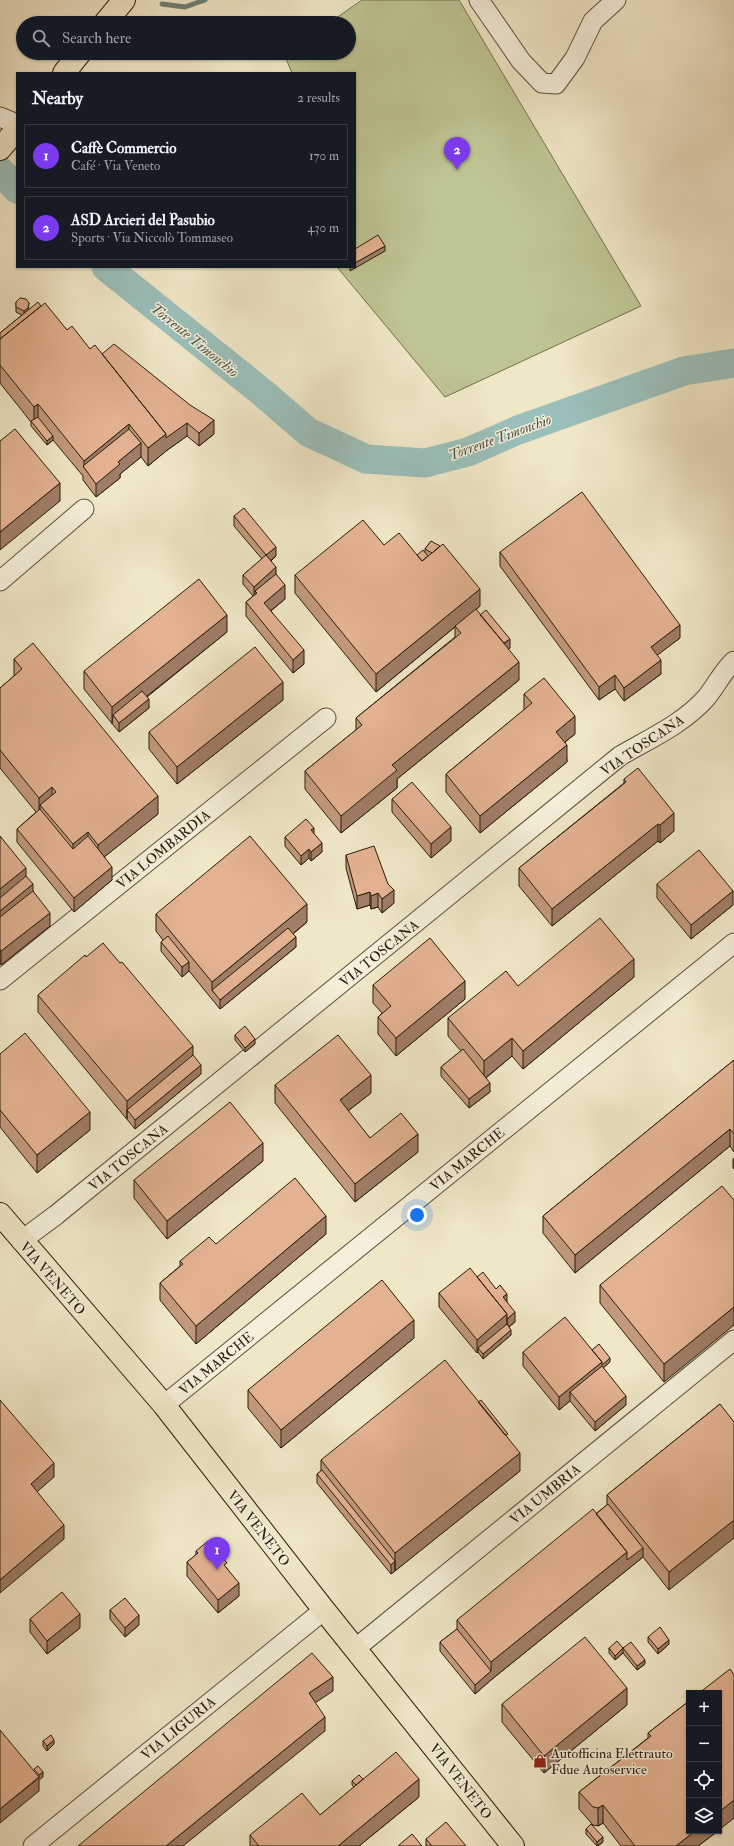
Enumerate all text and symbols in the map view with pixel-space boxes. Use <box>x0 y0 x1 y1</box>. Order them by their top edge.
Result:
search box <box>16 16 356 60</box>
icon: search <box>30 27 52 49</box>
text: Search here <box>62 29 131 48</box>
text: Nearby <box>32 88 83 109</box>
text: 2 results <box>297 90 340 106</box>
pin: 2 <box>444 137 470 170</box>
text: Caffè Commercio <box>71 139 177 158</box>
text: 1 <box>44 148 48 164</box>
text: 170 m <box>309 148 339 164</box>
text: Café · Via Veneto <box>71 158 160 174</box>
text: ASD Arcieri del Pasubio <box>71 211 215 230</box>
text: 2 <box>43 220 49 236</box>
text: 430 m <box>308 220 339 236</box>
text: Sports · Via Niccolò Tommaseo <box>71 230 233 246</box>
water label: Torrente Timonchio <box>147 299 243 382</box>
water label: Torrente Timonchio <box>446 410 554 465</box>
street label: VIA TOSCANA <box>597 711 687 780</box>
street label: VIA LOMBARDIA <box>113 806 214 893</box>
street label: VIA TOSCANA <box>336 916 423 991</box>
street label: VIA TOSCANA <box>85 1120 172 1195</box>
street label: VIA MARCHE <box>426 1124 508 1195</box>
your location <box>407 1205 427 1225</box>
street label: VIA VENETO <box>16 1238 89 1319</box>
street label: VIA MARCHE <box>175 1328 257 1399</box>
street label: VIA UMBRIA <box>506 1461 584 1528</box>
street label: VIA VENETO <box>224 1487 294 1570</box>
pin: 1 <box>204 1537 230 1570</box>
map controls <box>686 1690 722 1834</box>
button: + <box>686 1690 722 1726</box>
street label: VIA LIGURIA <box>138 1693 219 1764</box>
button: − <box>686 1726 722 1762</box>
street label: VIA VENETO <box>426 1740 496 1823</box>
place label: Autofficina Elettrauto Fdue Autoservice <box>550 1745 673 1778</box>
shop icon: Autofficina Elettrauto Fdue Autoservice <box>532 1753 548 1769</box>
button: locate <box>686 1762 722 1798</box>
button: layers <box>686 1798 722 1834</box>

